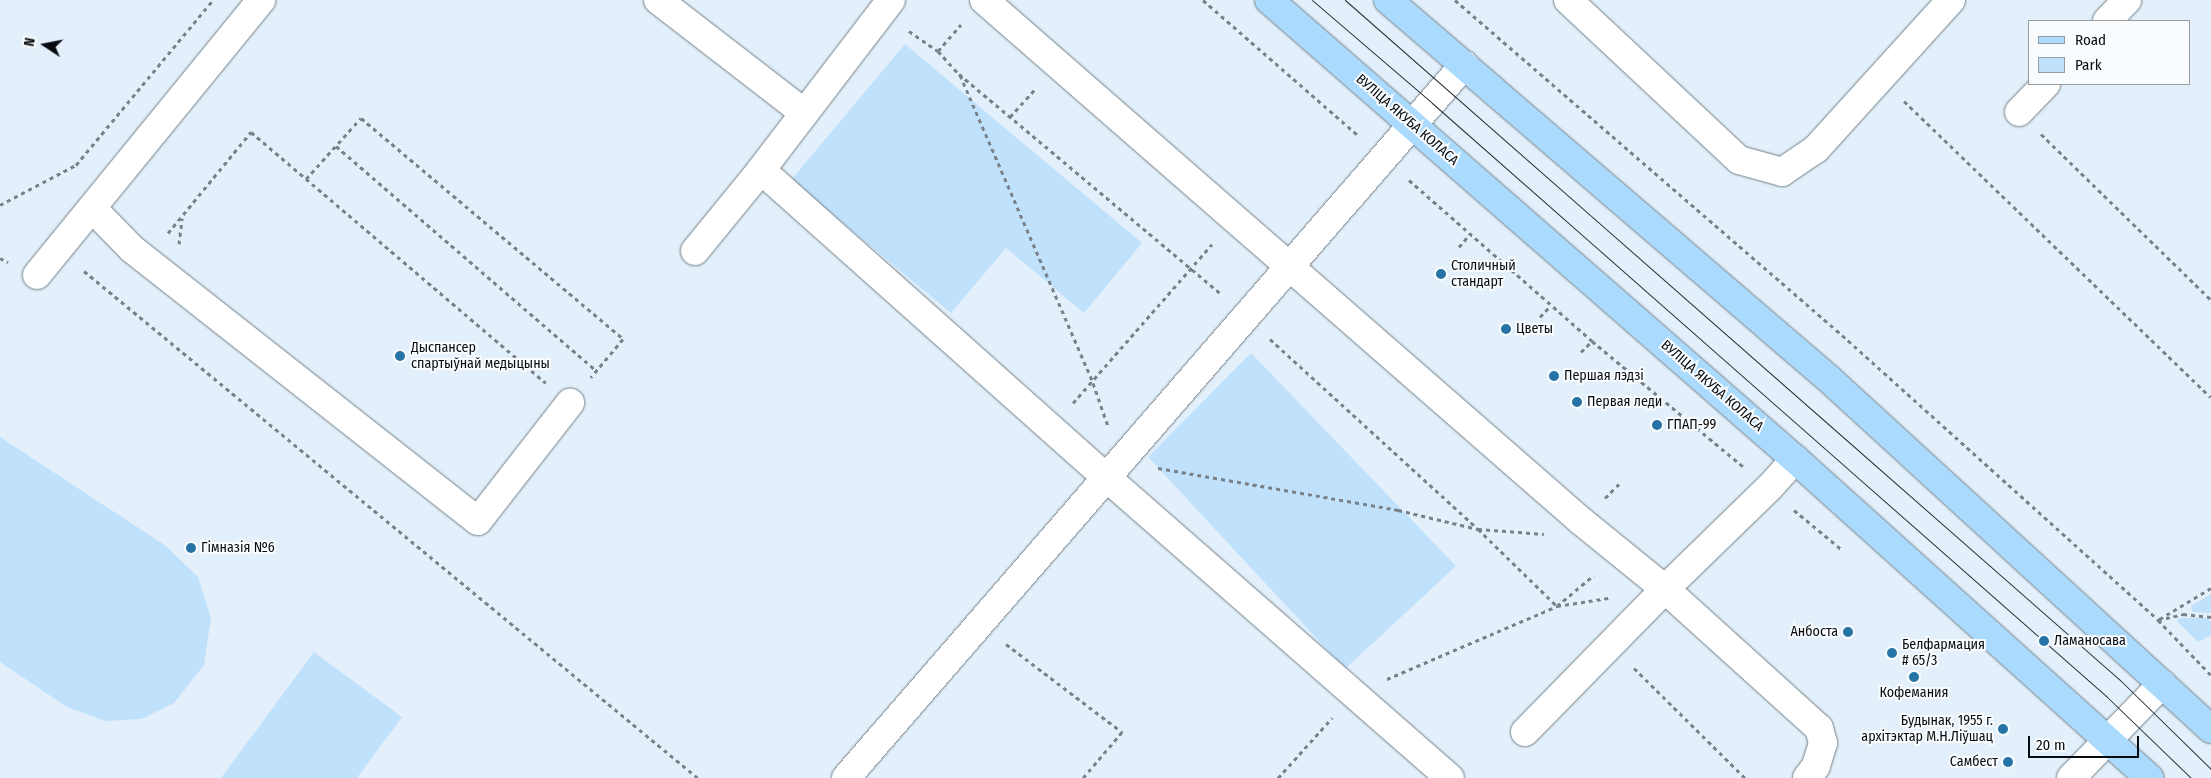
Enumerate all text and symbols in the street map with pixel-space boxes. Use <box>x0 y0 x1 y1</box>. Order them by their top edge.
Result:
north arrow <box>20 20 70 70</box>
legend <box>2028 20 2191 85</box>
text: Road <box>2075 31 2106 49</box>
text: N <box>21 36 39 48</box>
text: Park <box>2075 56 2102 74</box>
street label: ВУЛІЦА ЯКУБА КОЛАСА <box>1352 71 1462 169</box>
place label: Столичный стандарт <box>1451 258 1516 290</box>
marker: Столичный стандарт <box>1435 268 1447 280</box>
place label: Цветы <box>1516 321 1553 337</box>
marker: Цветы <box>1500 323 1512 335</box>
street label: ВУЛІЦА ЯКУБА КОЛАСА <box>1657 337 1767 435</box>
place label: Дыспансер спартыўнай медыцыны <box>411 340 550 372</box>
marker: Дыспансер спартыўнай медыцыны <box>393 349 407 363</box>
place label: Першая лэдзі <box>1564 368 1644 384</box>
marker: Першая лэдзі <box>1548 370 1560 382</box>
place label: Первая леди <box>1587 394 1662 410</box>
marker: Первая леди <box>1571 396 1583 408</box>
place label: ГПАП-99 <box>1667 417 1716 433</box>
marker: ГПАП-99 <box>1651 419 1663 431</box>
place label: Гімназія №6 <box>201 540 275 556</box>
marker: Гімназія №6 <box>185 542 197 554</box>
place label: Анбоста <box>1790 624 1838 640</box>
marker: Анбоста <box>1842 626 1854 638</box>
place label: Ламаносава <box>2054 633 2126 649</box>
marker: Ламаносава <box>2038 635 2050 647</box>
place label: Белфармация # 65/3 <box>1902 637 1985 670</box>
marker: Белфармация # 65/3 <box>1886 647 1898 659</box>
marker: Кофемания <box>1908 671 1920 683</box>
place label: Кофемания <box>1879 685 1949 701</box>
place label: Будынак, 1955 г. архітэктар М.Н.Ліўшац <box>1861 713 1993 746</box>
marker: Будынак, 1955 г. архітэктар М.Н.Ліўшац <box>1997 723 2009 735</box>
scale bar <box>2031 726 2142 758</box>
text: 20 m <box>2036 736 2066 754</box>
place label: Самбест <box>1950 754 1998 770</box>
marker: Самбест <box>2002 756 2014 768</box>

